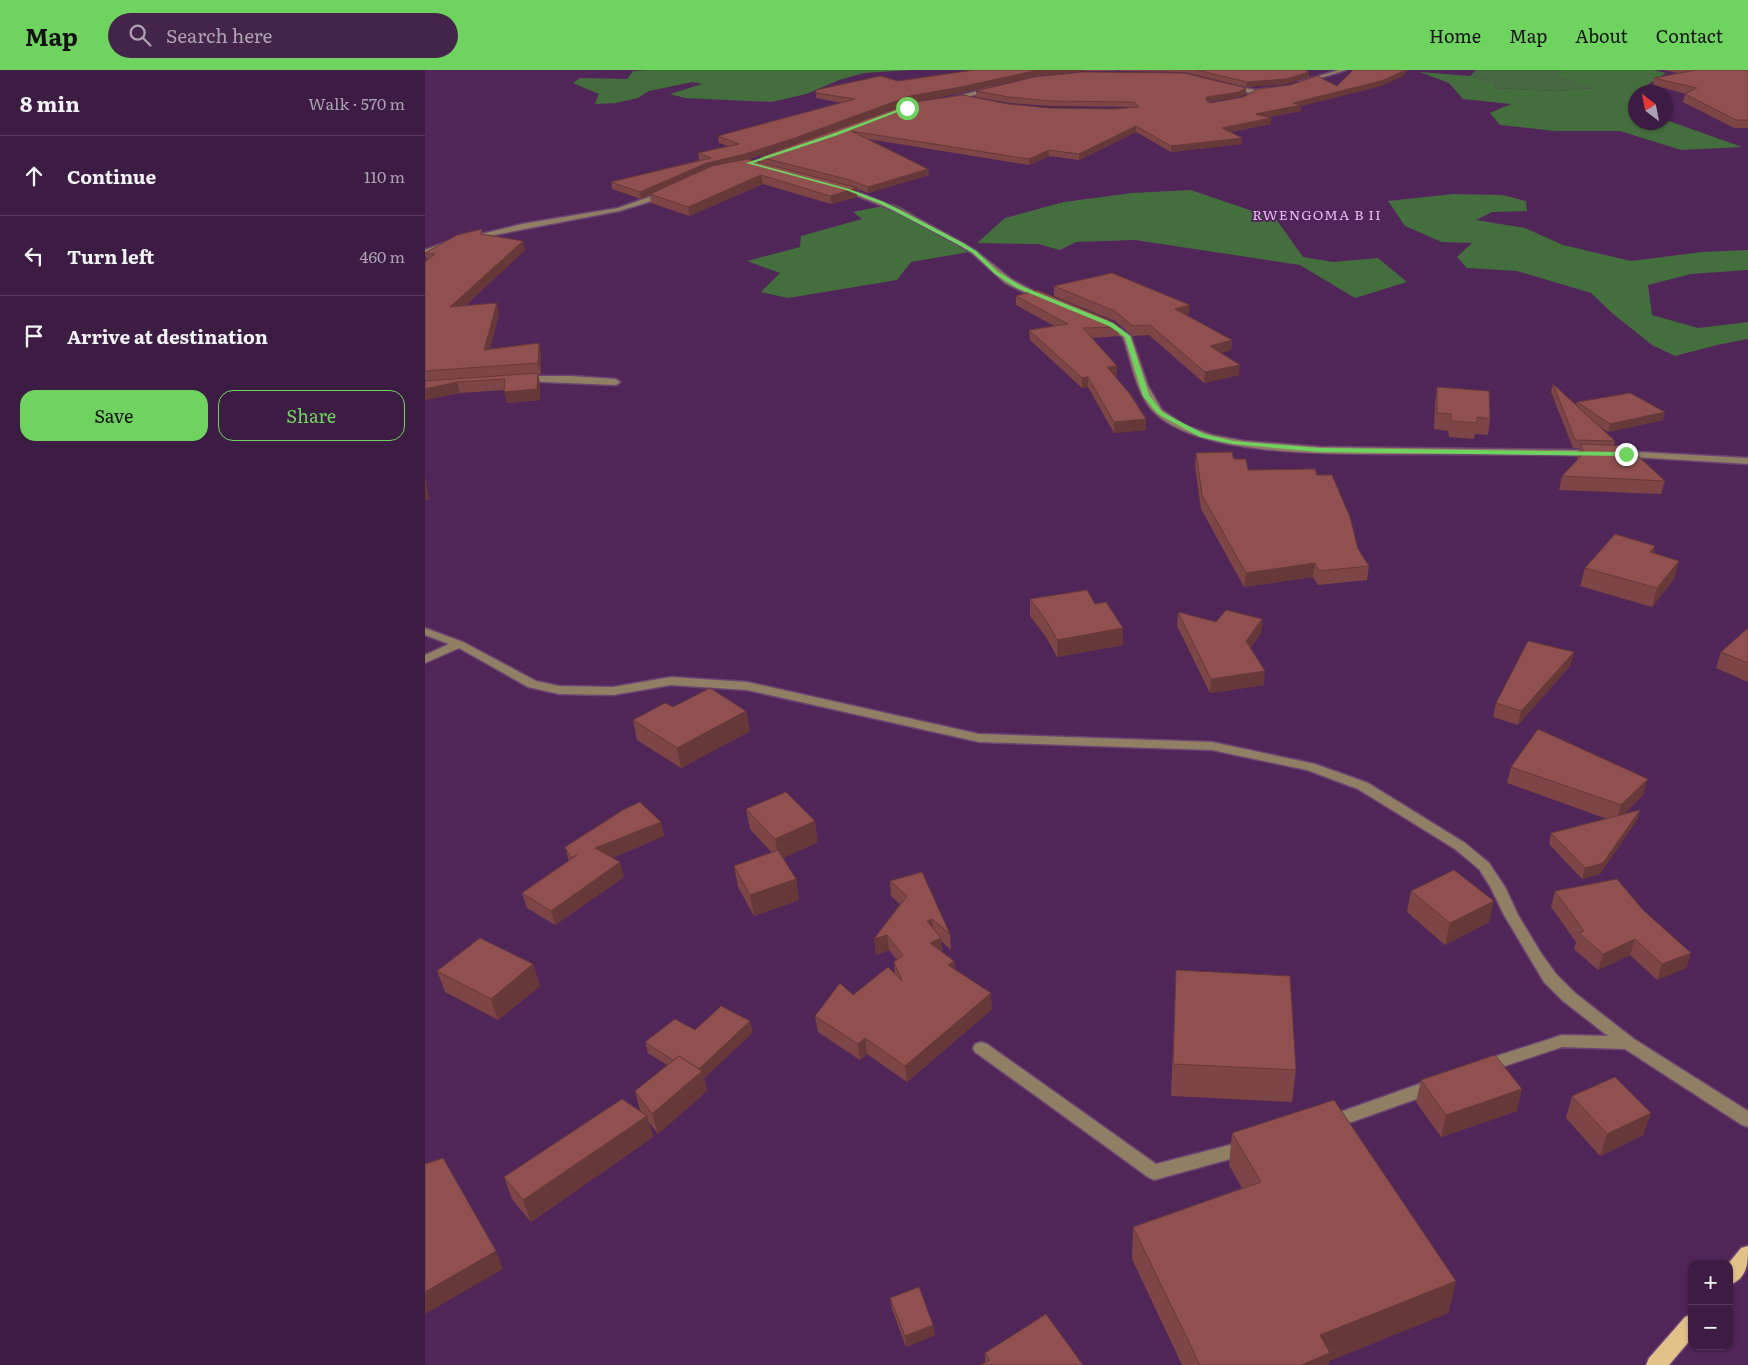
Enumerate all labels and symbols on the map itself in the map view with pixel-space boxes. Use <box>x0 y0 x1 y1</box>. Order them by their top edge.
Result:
north arrow <box>1628 85 1673 130</box>
route start <box>896 97 919 120</box>
district label: RWENGOMA B II <box>1252 204 1382 224</box>
route end <box>1615 443 1638 466</box>

